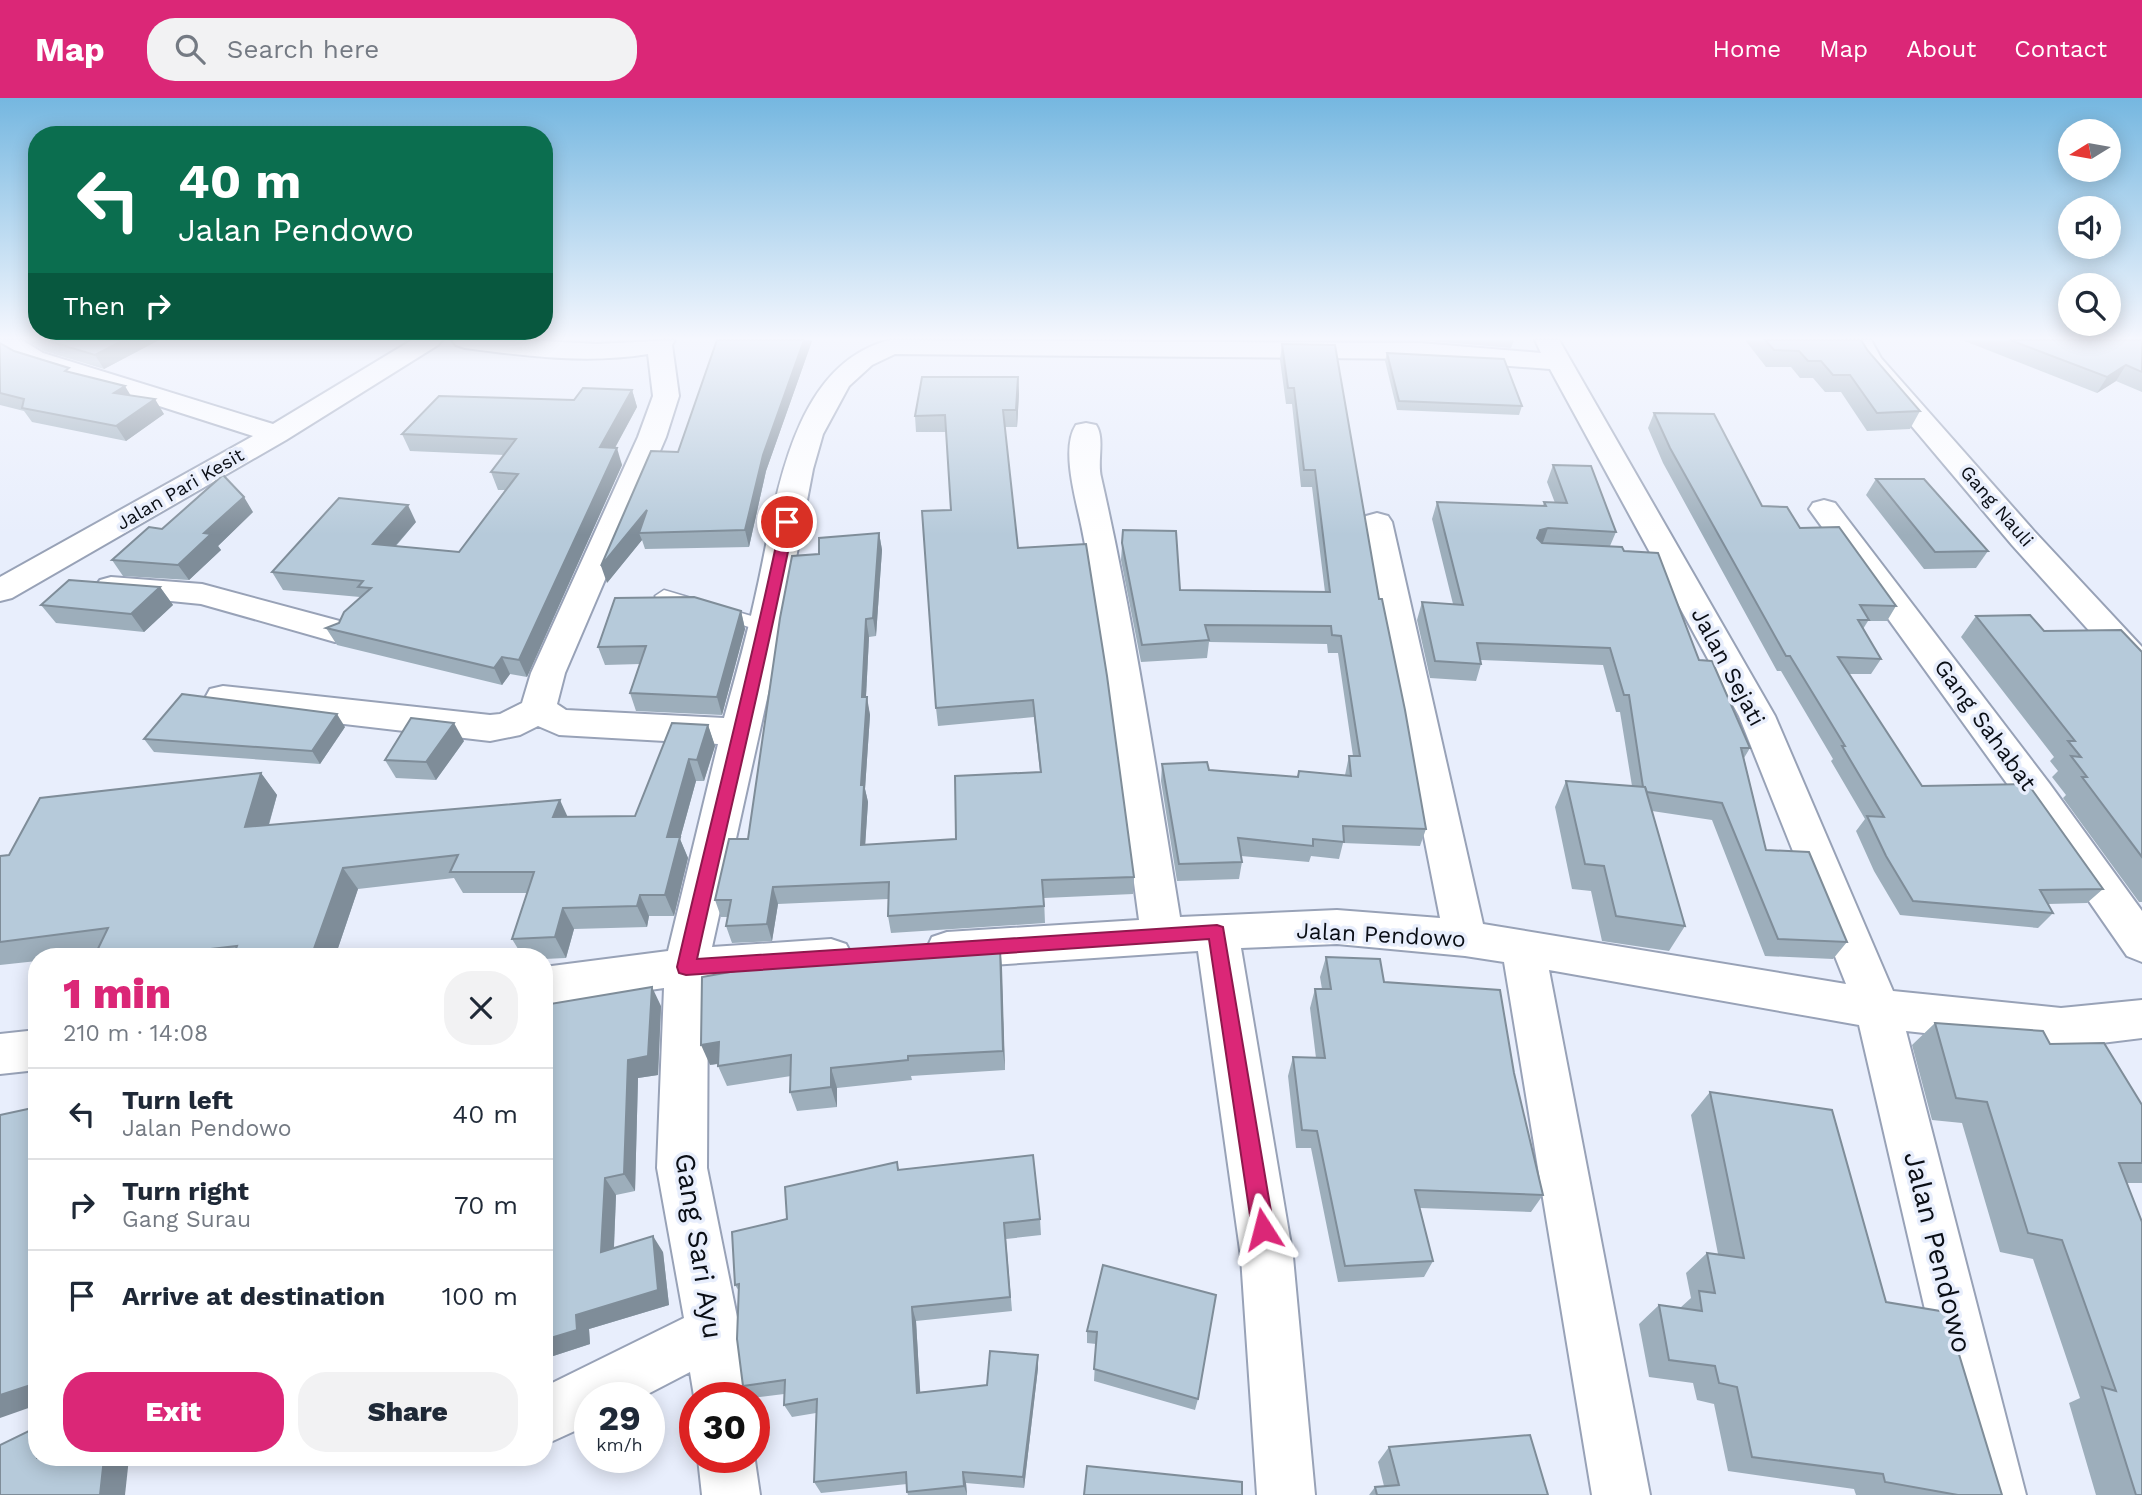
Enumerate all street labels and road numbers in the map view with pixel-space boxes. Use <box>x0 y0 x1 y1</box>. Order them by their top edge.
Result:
street label: Jalan Pari Kesit <box>112 443 248 535</box>
street label: Gang Nauli <box>1956 461 2038 551</box>
street label: Jalan Sejati <box>1686 603 1770 731</box>
street label: Gang Sahabat <box>1928 654 2042 796</box>
street label: Jalan Pendowo <box>1296 917 1466 953</box>
street label: Jalan Pendowo <box>1897 1148 1979 1356</box>
street label: Gang Sari Ayu <box>668 1151 730 1341</box>

